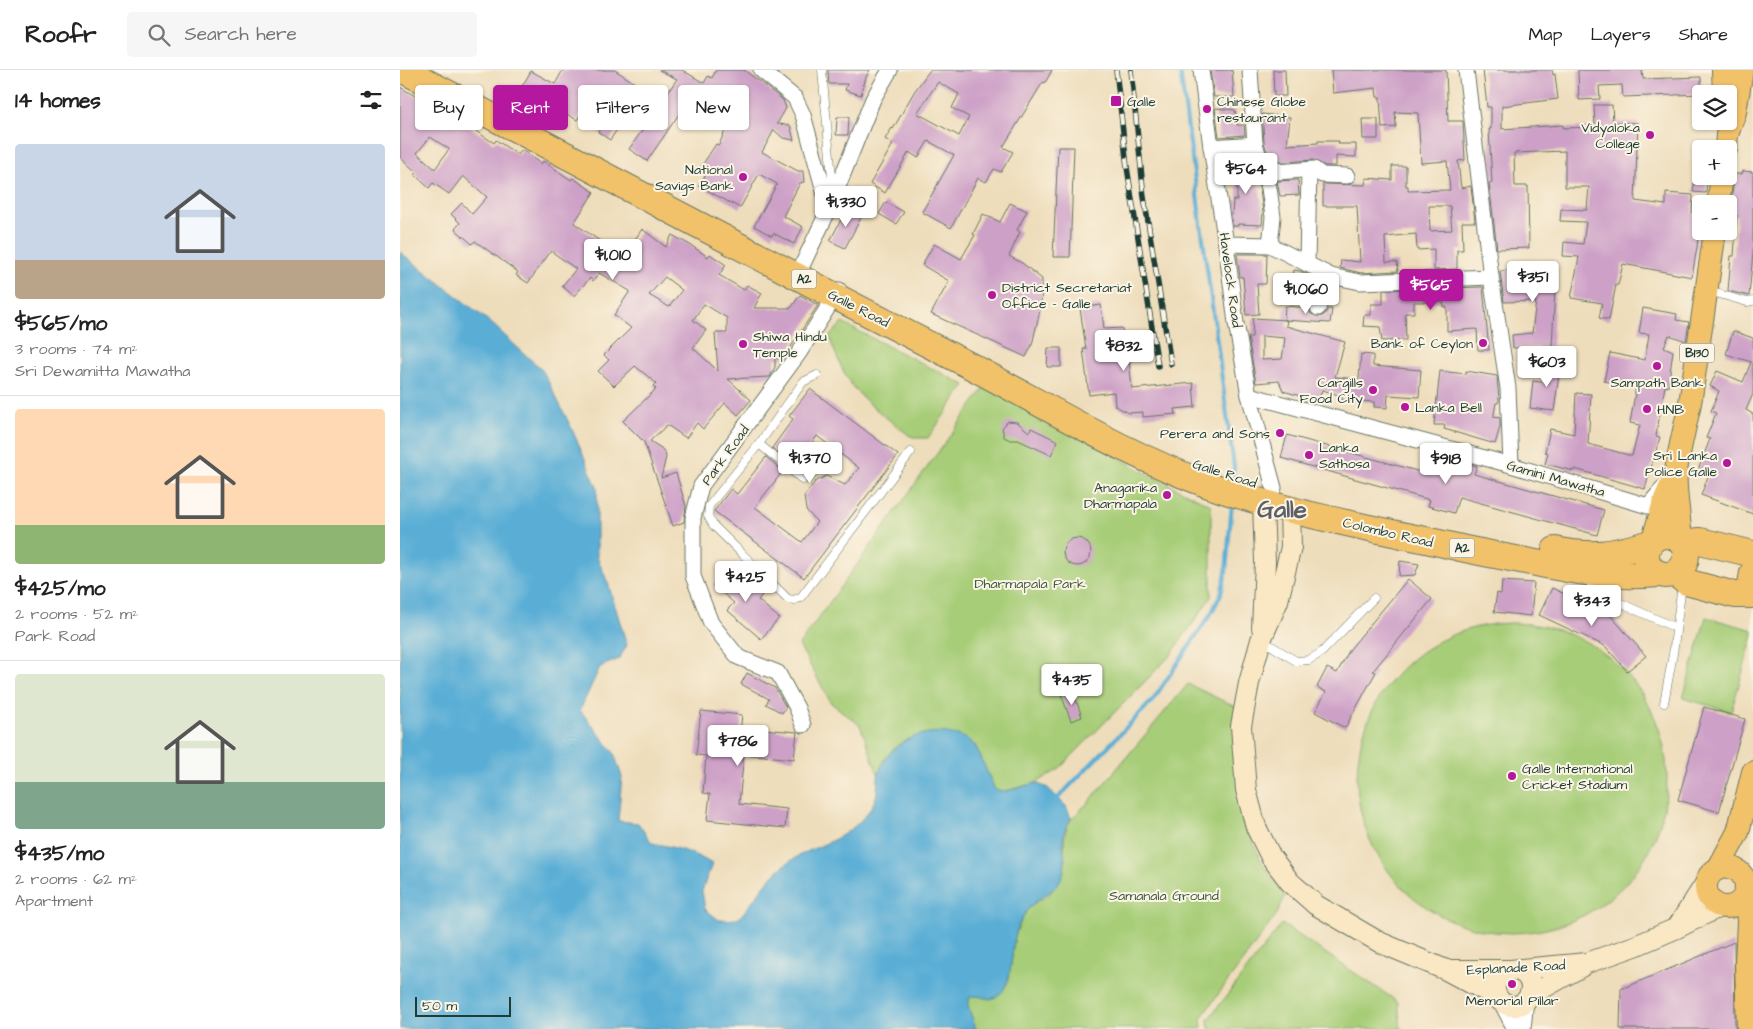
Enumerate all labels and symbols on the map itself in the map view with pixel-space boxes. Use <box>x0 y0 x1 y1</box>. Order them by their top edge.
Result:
place label: Galle <box>1127 92 1156 112</box>
place label: Chinese Globe restaurant <box>1217 92 1306 128</box>
marker: Galle <box>1109 94 1123 108</box>
marker: Chinese Globe restaurant <box>1201 103 1213 115</box>
place label: Vidyaloka College <box>1581 118 1640 154</box>
marker: Vidyaloka College <box>1644 129 1656 141</box>
pin: $564 <box>1216 152 1276 195</box>
place label: National Savigs Bank <box>655 160 733 196</box>
marker: National Savigs Bank <box>737 171 749 183</box>
pin: $1,330 <box>805 186 887 228</box>
street label: Havelock Road <box>1213 231 1247 329</box>
pin: $1,010 <box>572 238 654 281</box>
pin: $351 <box>1503 260 1563 303</box>
pin: $565 <box>1401 268 1461 311</box>
road number: A2 <box>792 270 816 288</box>
pin: $1,060 <box>1265 272 1347 315</box>
place label: District Secretariat Office - Galle <box>1002 278 1132 314</box>
street label: Galle Road <box>824 285 893 333</box>
marker: District Secretariat Office - Galle <box>986 289 998 301</box>
place label: Shiwa Hindu Temple <box>753 327 827 363</box>
pin: $832 <box>1094 330 1154 372</box>
place label: Bank of Ceylon <box>1371 334 1473 354</box>
marker: Bank of Ceylon <box>1477 337 1489 349</box>
marker: Shiwa Hindu Temple <box>737 338 749 350</box>
road number: B130 <box>1680 344 1714 362</box>
pin: $603 <box>1517 346 1577 388</box>
marker: Sampath Bank <box>1651 360 1663 372</box>
place label: Cargills Food City <box>1299 373 1363 409</box>
place label: Sampath Bank <box>1611 373 1704 393</box>
marker: Cargills Food City <box>1367 384 1379 396</box>
place label: Lanka Bell <box>1415 398 1482 418</box>
place label: HNB <box>1657 400 1684 420</box>
marker: Lanka Bell <box>1399 401 1411 413</box>
marker: HNB <box>1641 403 1653 415</box>
street label: Park Road <box>697 421 755 490</box>
place label: Perera and Sons <box>1160 424 1270 444</box>
marker: Perera and Sons <box>1274 427 1286 439</box>
place label: Lanka Sathosa <box>1319 438 1370 474</box>
pin: $1,370 <box>769 442 851 484</box>
pin: $918 <box>1416 442 1476 485</box>
place label: Sri Lanka Police Galle <box>1645 446 1717 482</box>
marker: Lanka Sathosa <box>1303 449 1315 461</box>
street label: Galle Road <box>1190 454 1259 494</box>
street label: Gamini Mawatha <box>1504 455 1607 503</box>
marker: Sri Lanka Police Galle <box>1721 457 1733 469</box>
place label: Anagarika Dharmapala <box>1084 478 1157 514</box>
marker: Anagarika Dharmapala <box>1161 489 1173 501</box>
district label: Galle <box>1257 493 1307 527</box>
street label: Colombo Road <box>1341 513 1435 553</box>
road number: A2 <box>1450 538 1474 558</box>
pin: $425 <box>716 560 776 603</box>
park label: Dharmapala Park <box>974 574 1086 594</box>
pin: $343 <box>1562 584 1622 627</box>
pin: $435 <box>1042 664 1102 706</box>
pin: $786 <box>708 724 768 767</box>
place label: Galle International Cricket Stadium <box>1522 759 1633 795</box>
marker: Galle International Cricket Stadium <box>1506 770 1518 782</box>
park label: Samanala Ground <box>1109 886 1219 906</box>
street label: Esplanade Road <box>1466 955 1566 981</box>
marker: Memorial Pillar <box>1506 978 1518 990</box>
place label: Memorial Pillar <box>1466 991 1559 1011</box>
scale bar <box>415 994 511 1017</box>

